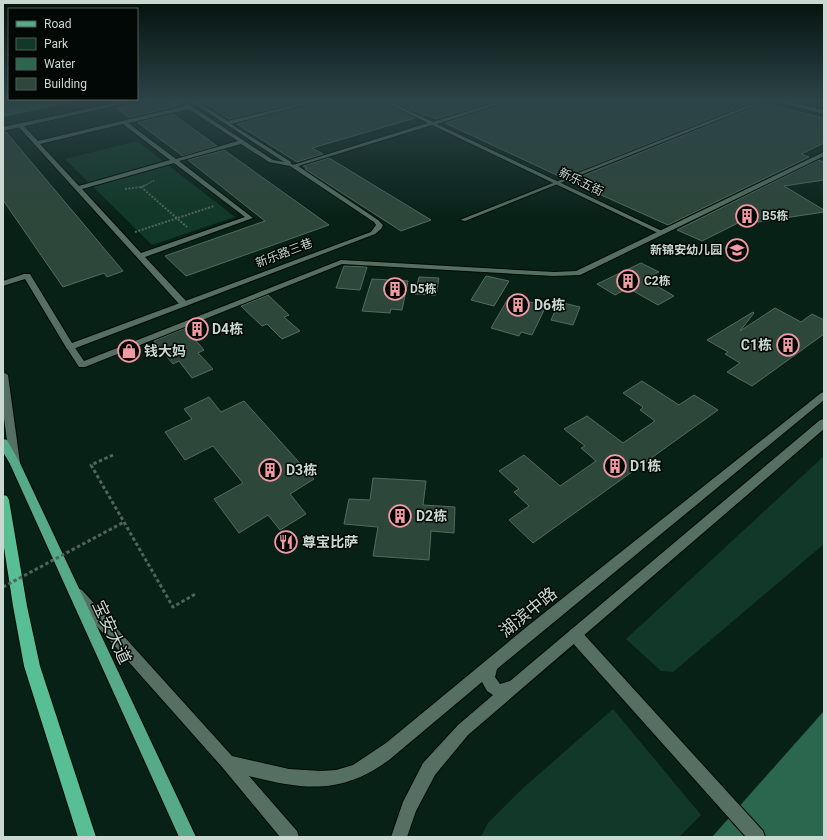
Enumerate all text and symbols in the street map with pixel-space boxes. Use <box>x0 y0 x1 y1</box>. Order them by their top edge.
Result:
legend <box>8 8 138 100</box>
text: Road <box>44 17 72 31</box>
text: Park <box>44 37 69 51</box>
text: Water <box>44 57 75 71</box>
text: Building <box>44 77 87 91</box>
street label: 新乐五街 <box>556 165 606 199</box>
building icon: B5栋 <box>734 203 760 229</box>
place label: B5栋 <box>762 209 789 223</box>
street label: 新乐路三巷 <box>253 236 315 270</box>
school or university icon: 新锦安幼儿园 <box>724 237 750 263</box>
place label: 新锦安幼儿园 <box>650 243 722 257</box>
building icon: C2栋 <box>615 268 641 294</box>
place label: C2栋 <box>644 274 671 288</box>
building icon: D5栋 <box>382 276 408 302</box>
place label: D5栋 <box>410 282 437 296</box>
building icon: D6栋 <box>505 292 531 318</box>
place label: D6栋 <box>534 297 565 313</box>
building icon: D4栋 <box>184 316 210 342</box>
place label: D4栋 <box>212 321 243 337</box>
building icon: C1栋 <box>775 332 801 358</box>
place label: C1栋 <box>741 337 772 353</box>
shop icon: 钱大妈 <box>116 338 142 364</box>
place label: 钱大妈 <box>144 343 186 359</box>
building icon: D1栋 <box>602 453 628 479</box>
building icon: D3栋 <box>257 457 283 483</box>
place label: D1栋 <box>630 458 661 474</box>
place label: D3栋 <box>286 462 317 478</box>
building icon: D2栋 <box>387 503 413 529</box>
place label: D2栋 <box>416 508 447 524</box>
restaurant icon: 尊宝比萨 <box>273 529 299 555</box>
place label: 尊宝比萨 <box>302 534 358 550</box>
street label: 湖滨中路 <box>495 583 561 641</box>
street label: 宝安大道 <box>89 597 135 667</box>

